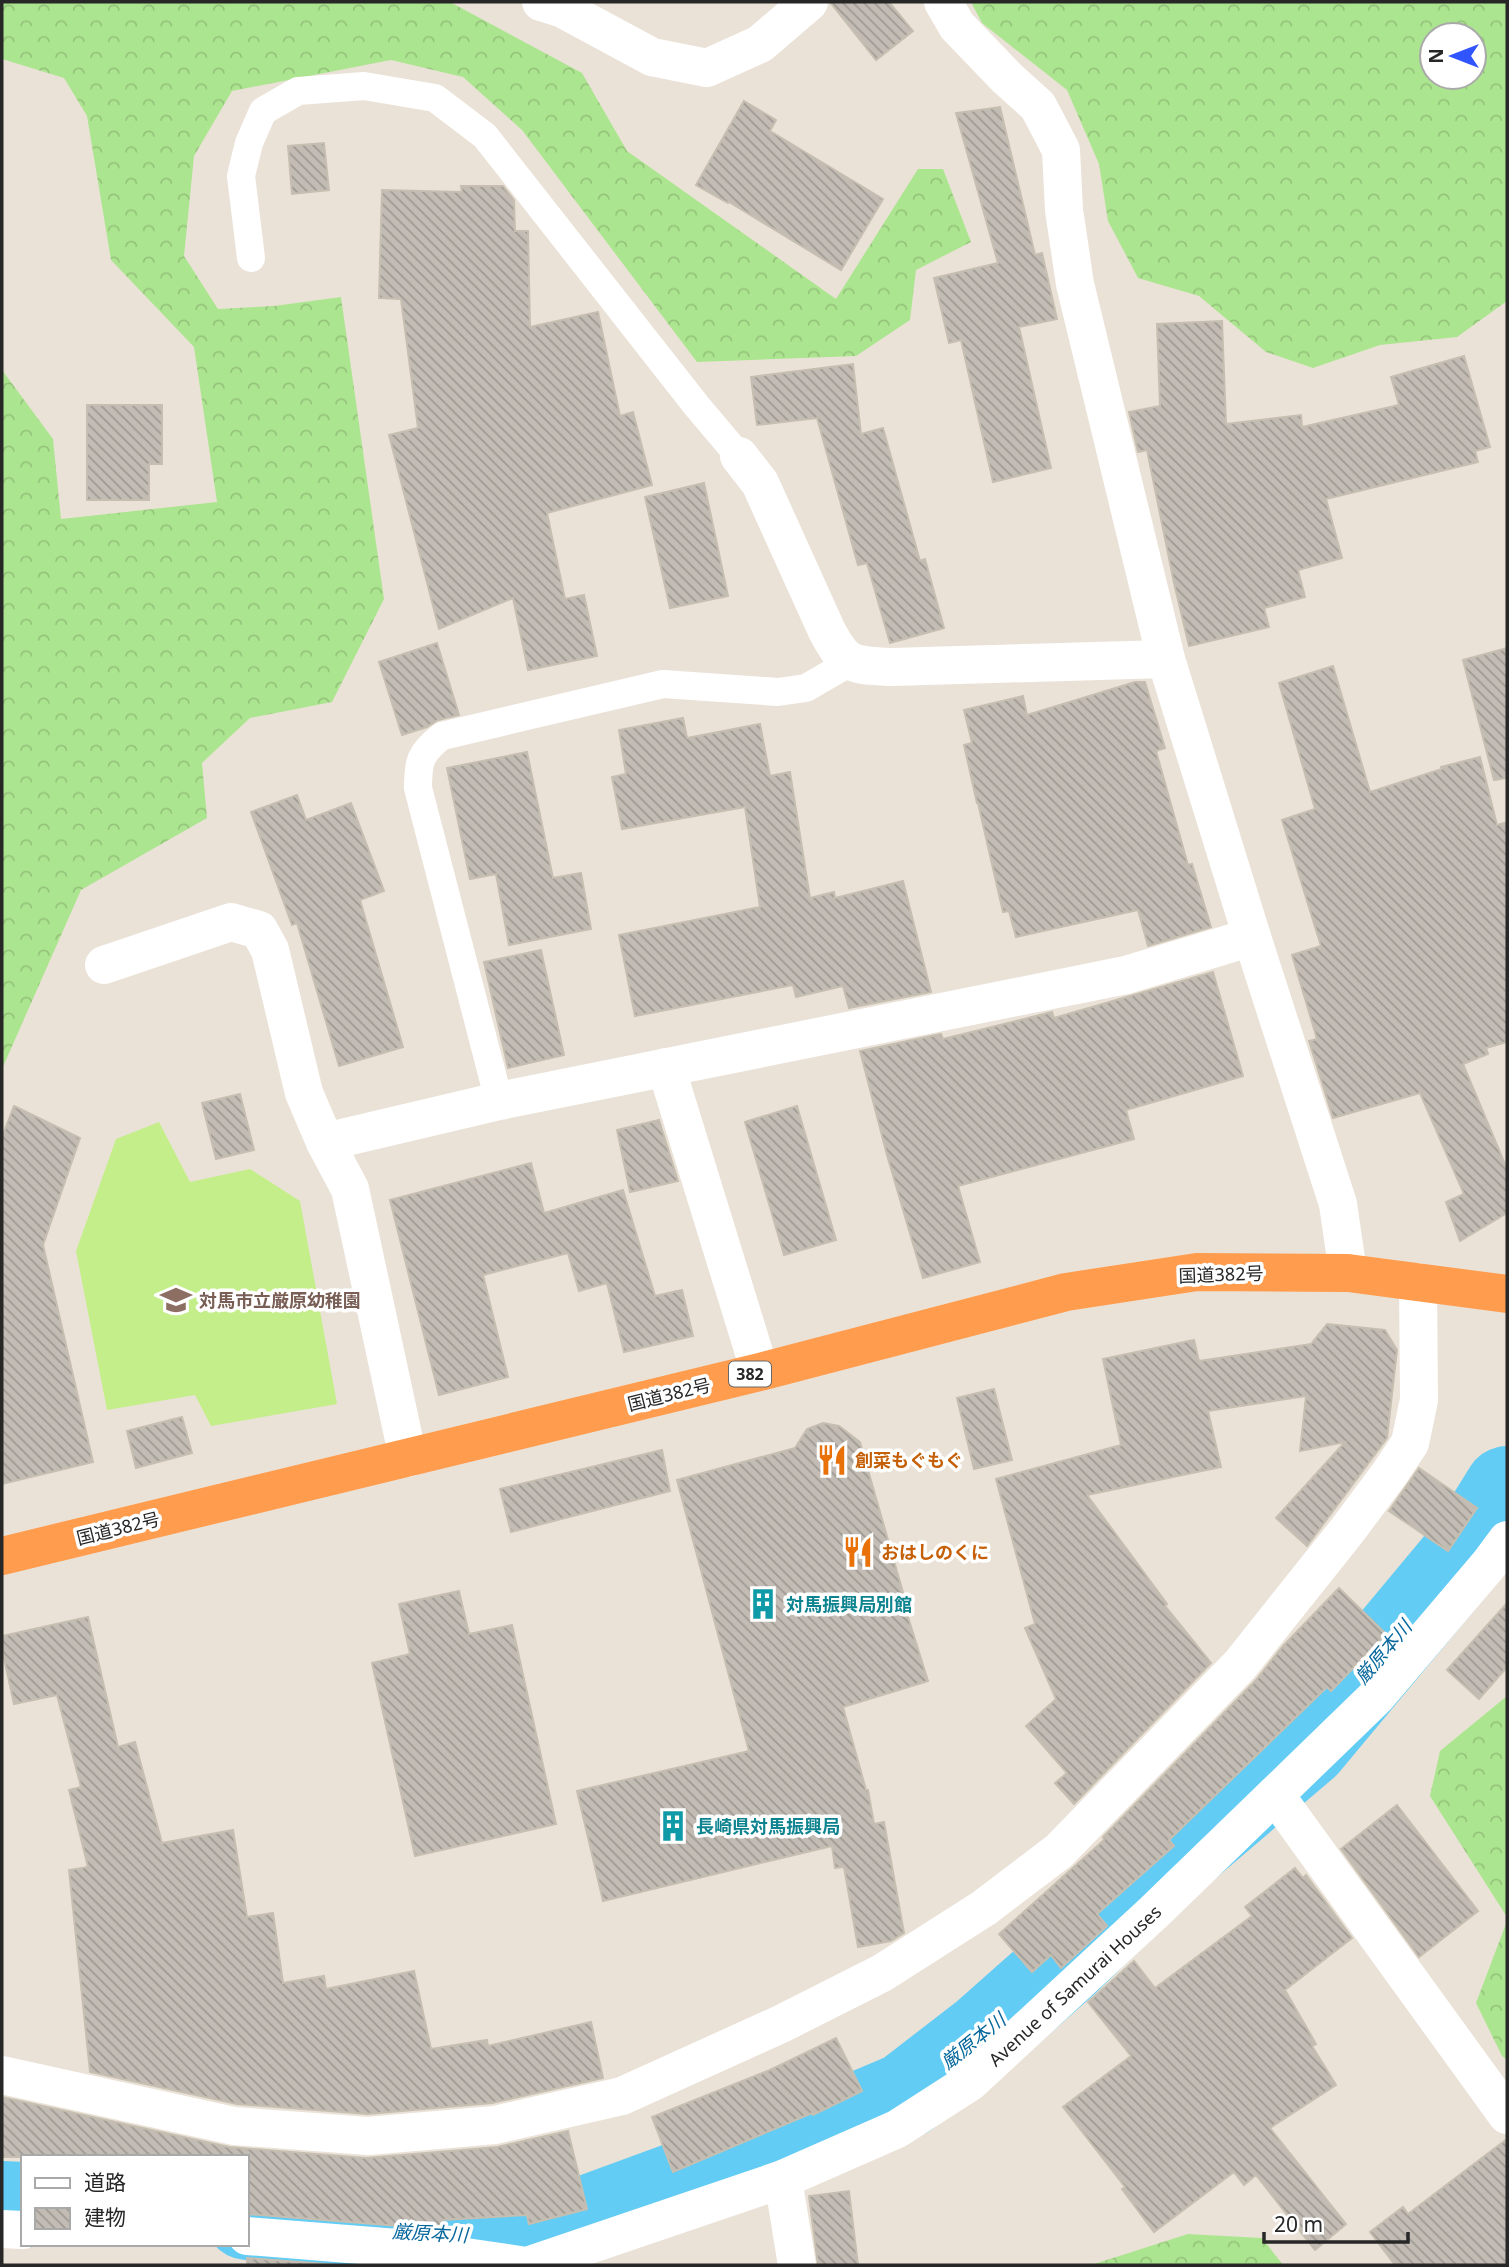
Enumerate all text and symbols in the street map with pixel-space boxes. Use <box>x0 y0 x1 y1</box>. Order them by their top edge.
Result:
north arrow <box>1418 21 1488 91</box>
text: N <box>1423 48 1449 64</box>
street label: 国道382号 <box>1178 1261 1264 1287</box>
school or university icon: 対馬市立厳原幼稚園 <box>159 1283 193 1317</box>
place label: 対馬市立厳原幼稚園 <box>199 1288 361 1312</box>
road number: 382 <box>729 1362 771 1386</box>
street label: 国道382号 <box>625 1372 713 1416</box>
restaurant icon: 創菜もぐもぐ <box>815 1443 849 1477</box>
place label: 創菜もぐもぐ <box>855 1448 963 1472</box>
street label: 国道382号 <box>74 1506 162 1550</box>
restaurant icon: おはしのくに <box>841 1535 875 1569</box>
place label: おはしのくに <box>881 1540 989 1564</box>
building icon: 対馬振興局別館 <box>746 1587 780 1621</box>
place label: 対馬振興局別館 <box>786 1592 912 1616</box>
water label: 厳原本川 <box>1349 1613 1419 1689</box>
building icon: 長崎県対馬振興局 <box>656 1809 690 1843</box>
place label: 長崎県対馬振興局 <box>696 1814 840 1838</box>
street label: Avenue of Samurai Houses <box>983 1900 1166 2071</box>
water label: 厳原本川 <box>935 2006 1012 2075</box>
legend <box>21 2155 248 2246</box>
text: 道路 <box>84 2168 126 2196</box>
scale bar <box>1264 2200 1408 2244</box>
text: 建物 <box>84 2203 126 2231</box>
text: 20 m <box>1274 2210 1323 2238</box>
water label: 厳原本川 <box>391 2218 471 2248</box>

